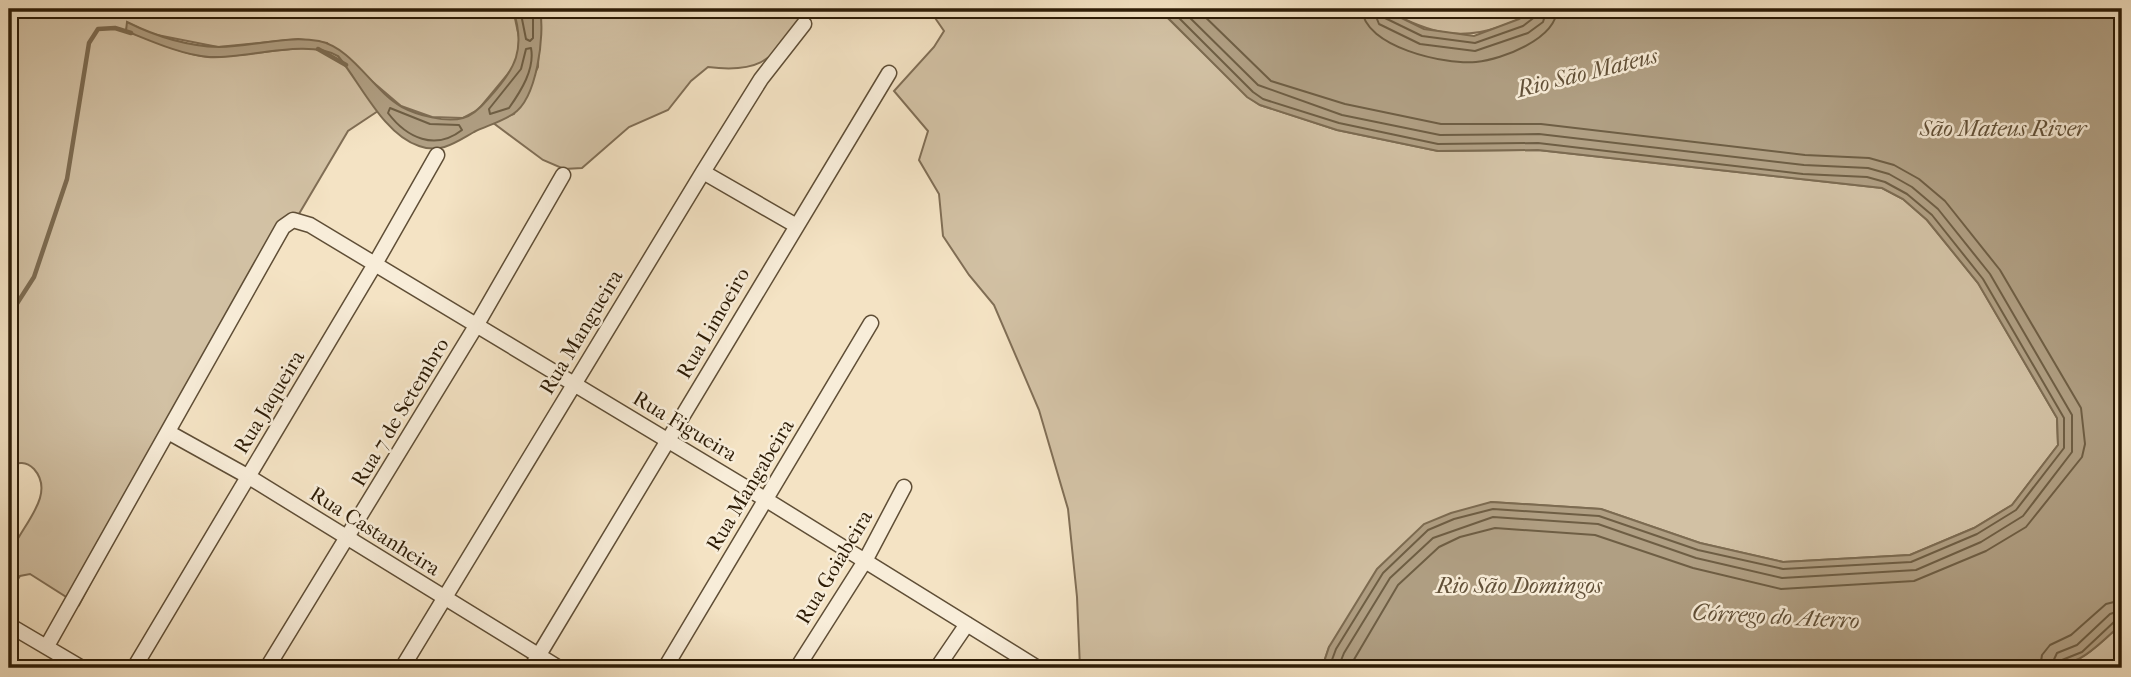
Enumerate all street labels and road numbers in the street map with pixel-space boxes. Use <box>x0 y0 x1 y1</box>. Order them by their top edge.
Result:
street label: Rua Limoeiro <box>672 263 754 383</box>
street label: Rua Mangueira <box>534 265 628 398</box>
street label: Rua 7 de Setembro <box>346 333 454 491</box>
street label: Rua Jaqueira <box>229 346 309 458</box>
street label: Rua Figueira <box>629 386 742 467</box>
street label: Rua Mangabeira <box>701 415 799 555</box>
street label: Rua Castanheira <box>305 481 445 581</box>
street label: Rua Goiabeira <box>791 506 878 628</box>

